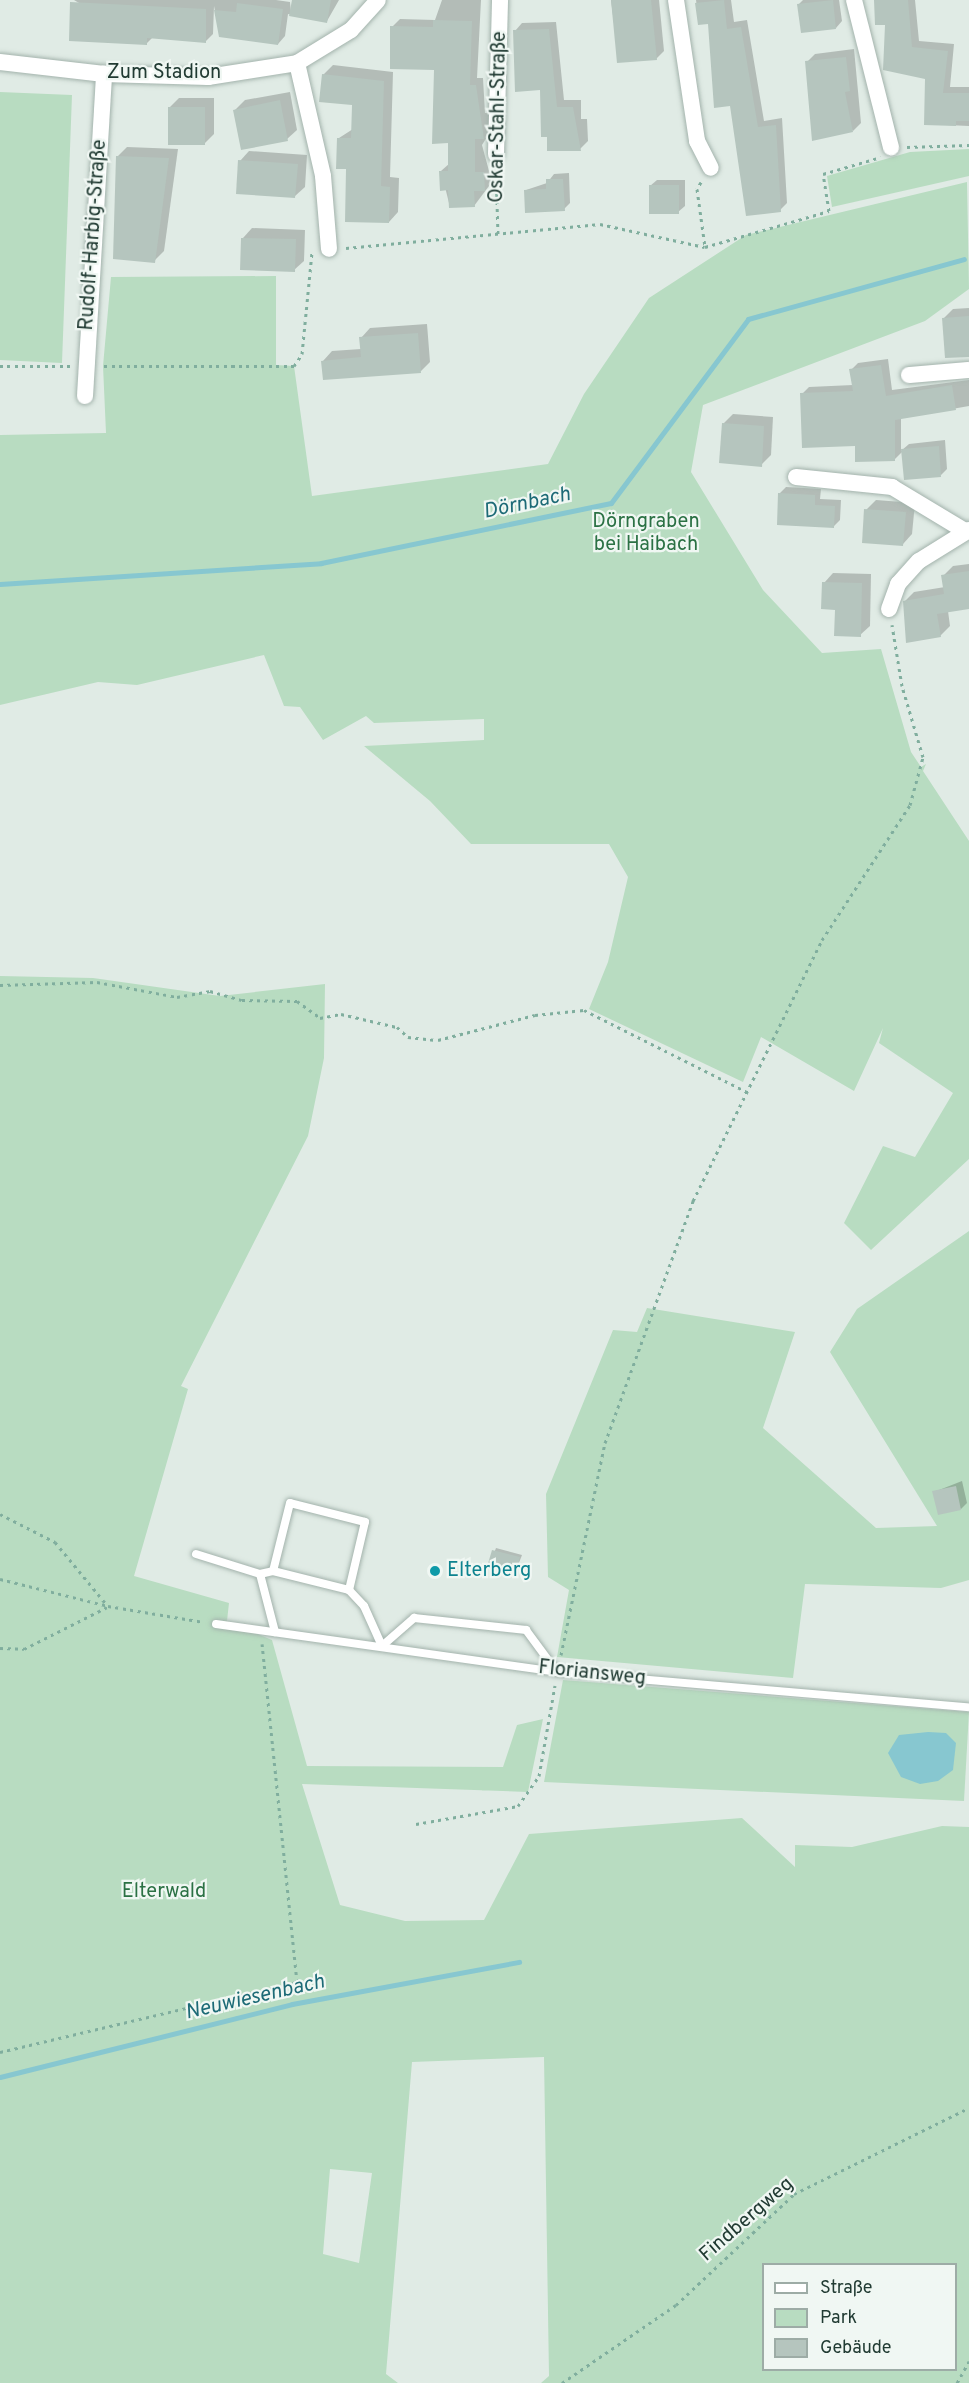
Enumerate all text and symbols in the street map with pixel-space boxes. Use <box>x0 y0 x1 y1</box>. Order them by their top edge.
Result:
street label: Oskar-Stahl-Straße <box>486 31 512 203</box>
street label: Zum Stadion <box>107 61 221 85</box>
street label: Rudolf-Harbig-Straße <box>75 139 113 331</box>
water label: Dörnbach <box>481 482 573 526</box>
park label: Dörngraben bei Haibach <box>592 511 700 558</box>
place label: Elterberg <box>447 1559 531 1583</box>
marker: Elterberg <box>428 1564 442 1578</box>
street label: Floriansweg <box>537 1656 647 1692</box>
park label: Elterwald <box>122 1880 206 1904</box>
water label: Neuwiesenbach <box>183 1970 327 2026</box>
street label: Findbergweg <box>695 2173 799 2267</box>
legend <box>762 2263 957 2371</box>
text: Straße <box>820 2277 872 2300</box>
text: Park <box>820 2307 857 2330</box>
text: Gebäude <box>820 2337 892 2360</box>

